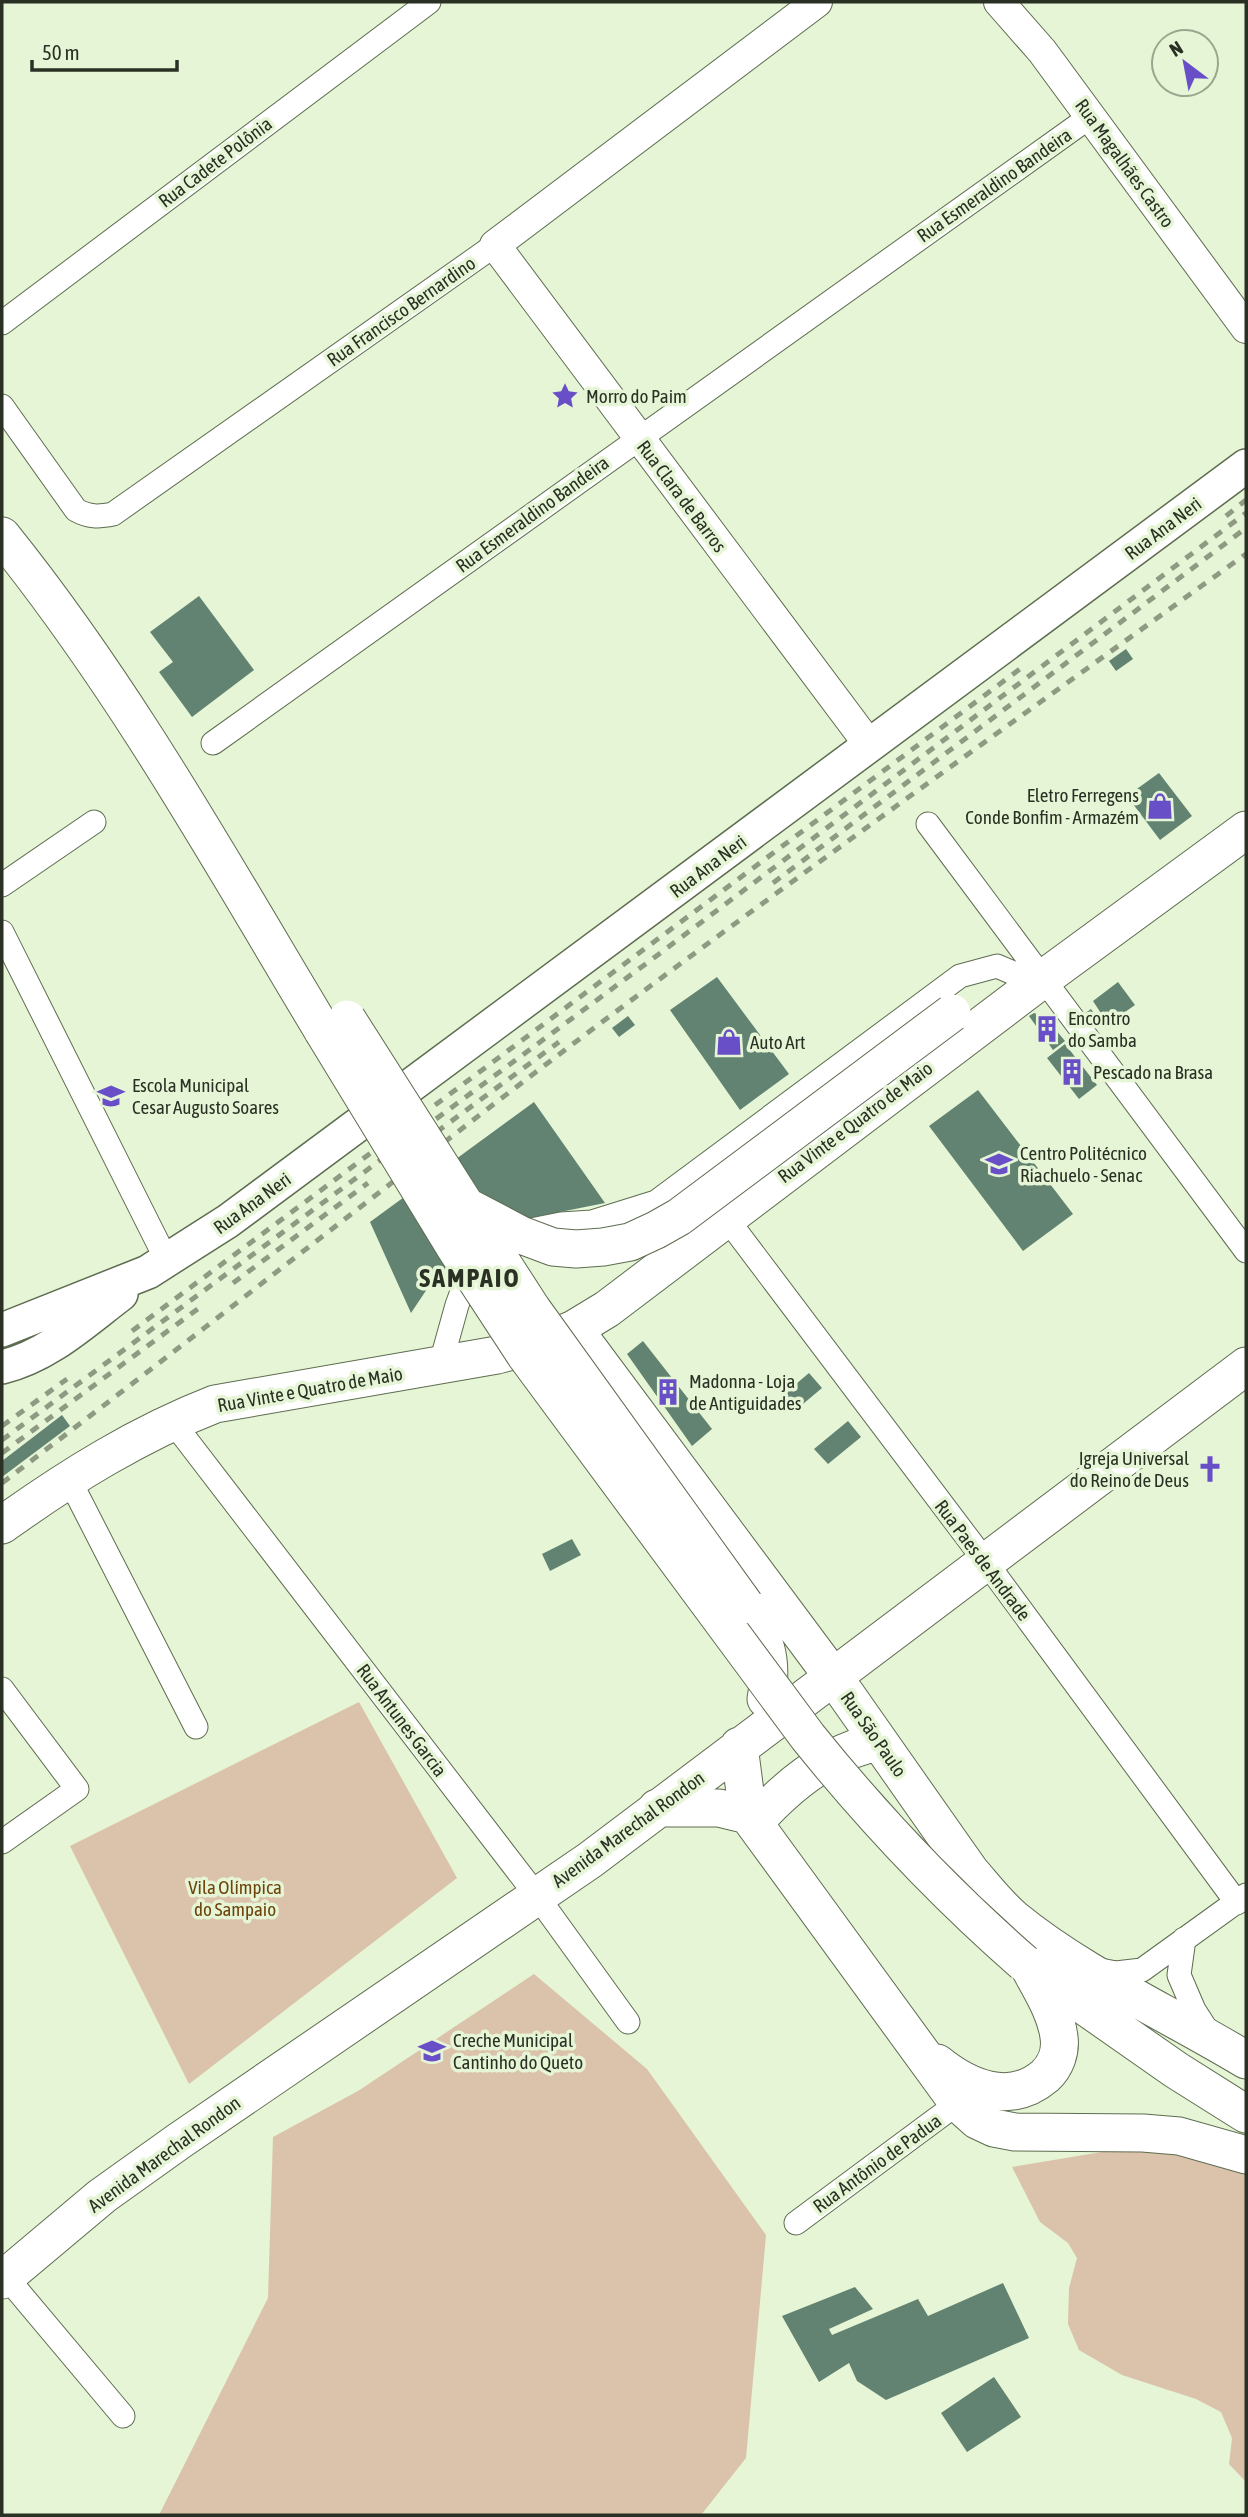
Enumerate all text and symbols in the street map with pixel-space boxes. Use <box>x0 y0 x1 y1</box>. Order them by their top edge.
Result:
scale bar <box>32 28 177 72</box>
north arrow <box>1150 28 1220 98</box>
text: N <box>1165 36 1187 61</box>
text: 50 m <box>42 40 80 64</box>
street label: Rua Magalhães Castro <box>1071 94 1179 232</box>
street label: Rua Cadete Polônia <box>154 112 276 212</box>
street label: Rua Esmeraldino Bandeira <box>913 123 1075 247</box>
street label: Rua Francisco Bernardino <box>323 252 479 370</box>
place icon: Morro do Paim <box>550 381 580 411</box>
place label: Morro do Paim <box>586 385 687 407</box>
street label: Rua Clara de Barros <box>633 436 731 556</box>
street label: Rua Esmeraldino Bandeira <box>451 451 613 577</box>
street label: Rua Ana Neri <box>1120 492 1206 564</box>
place label: Eletro Ferregens Conde Bonfim - Armazém <box>965 784 1139 828</box>
shop icon: Eletro Ferregens Conde Bonfim - Armazém <box>1145 791 1175 821</box>
street label: Rua Ana Neri <box>665 830 751 902</box>
place label: Encontro do Samba <box>1068 1007 1137 1051</box>
building icon: Encontro do Samba <box>1032 1014 1062 1044</box>
shop icon: Auto Art <box>714 1027 744 1057</box>
place label: Auto Art <box>750 1031 806 1053</box>
street label: Rua Vinte e Quatro de Maio <box>773 1057 937 1187</box>
building icon: Pescado na Brasa <box>1057 1057 1087 1087</box>
place label: Pescado na Brasa <box>1093 1061 1213 1083</box>
place label: Escola Municipal Cesar Augusto Soares <box>132 1074 279 1118</box>
school or university icon: Escola Municipal Cesar Augusto Soares <box>96 1081 126 1111</box>
place label: Centro Politécnico Riachuelo - Senac <box>1020 1142 1147 1186</box>
school or university icon: Centro Politécnico Riachuelo - Senac <box>984 1149 1014 1179</box>
street label: Rua Ana Neri <box>209 1168 295 1238</box>
district label: SAMPAIO <box>419 1263 521 1293</box>
street label: Rua Vinte e Quatro de Maio <box>216 1362 404 1416</box>
place label: Madonna - Loja de Antiguidades <box>689 1370 802 1414</box>
building icon: Madonna - Loja de Antiguidades <box>653 1377 683 1407</box>
place label: Igreja Universal do Reino de Deus <box>1070 1447 1189 1491</box>
church icon: Igreja Universal do Reino de Deus <box>1195 1454 1225 1484</box>
street label: Rua Paes de Andrade <box>930 1495 1036 1625</box>
street label: Rua Antunes Garcia <box>353 1659 451 1781</box>
street label: Rua São Paulo <box>837 1687 911 1781</box>
street label: Avenida Marechal Rondon <box>548 1766 708 1892</box>
park label: Vila Olímpica do Sampaio <box>188 1876 282 1920</box>
place label: Creche Municipal Cantinho do Queto <box>453 2029 583 2073</box>
school or university icon: Creche Municipal Cantinho do Queto <box>417 2036 447 2066</box>
street label: Avenida Marechal Rondon <box>84 2091 244 2217</box>
street label: Rua Antônio de Padua <box>809 2109 945 2217</box>

